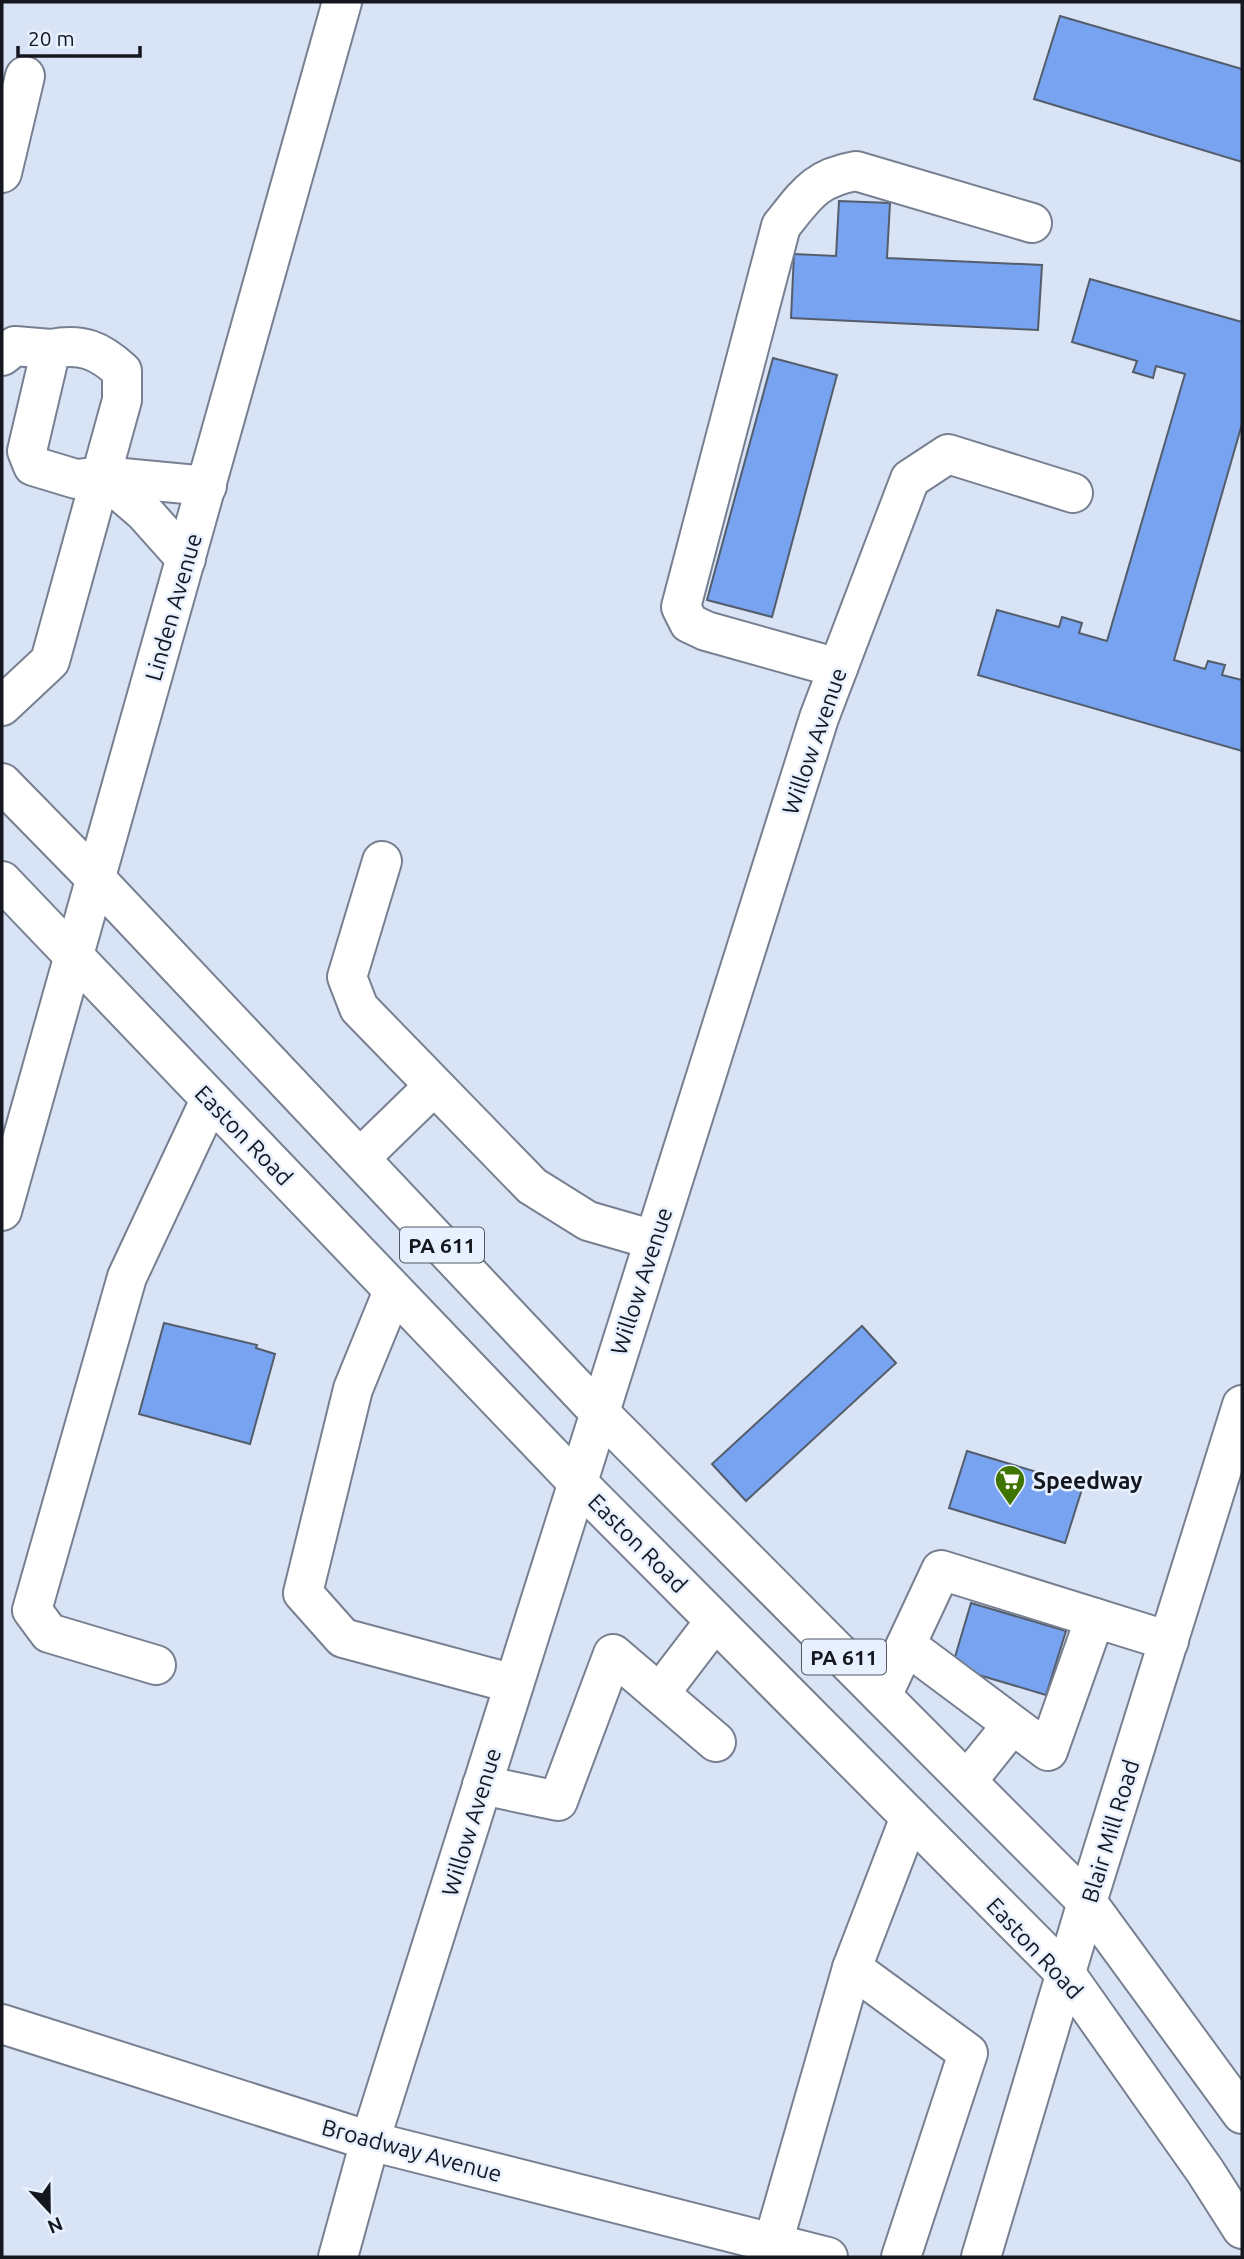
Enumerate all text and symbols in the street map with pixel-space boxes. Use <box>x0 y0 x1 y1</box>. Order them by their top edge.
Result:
scale bar <box>18 14 140 58</box>
text: 20 m <box>28 26 75 50</box>
street label: Linden Avenue <box>140 530 206 684</box>
street label: Willow Avenue <box>777 664 851 818</box>
street label: Easton Road <box>190 1080 298 1190</box>
street label: Willow Avenue <box>605 1204 677 1358</box>
road number: PA 611 <box>400 1228 484 1262</box>
supermarket icon: Speedway <box>993 1463 1027 1507</box>
place label: Speedway <box>1033 1468 1142 1493</box>
street label: Easton Road <box>584 1489 692 1597</box>
road number: PA 611 <box>802 1640 886 1674</box>
street label: Willow Avenue <box>437 1745 505 1899</box>
street label: Blair Mill Road <box>1076 1757 1144 1905</box>
street label: Easton Road <box>982 1892 1088 2004</box>
street label: Broadway Avenue <box>319 2114 505 2186</box>
north arrow <box>14 2175 84 2245</box>
text: N <box>45 2213 66 2239</box>

